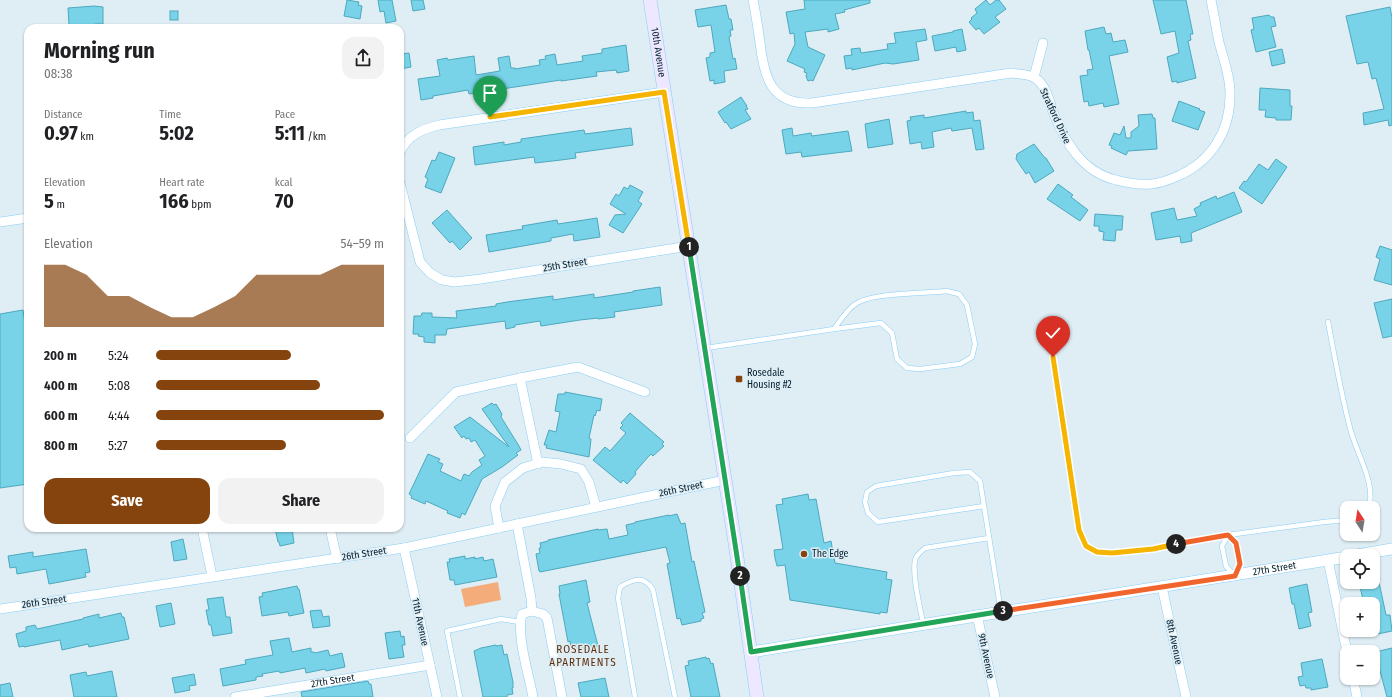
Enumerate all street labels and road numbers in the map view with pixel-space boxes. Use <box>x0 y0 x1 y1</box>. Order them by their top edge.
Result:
street label: 10th Avenue <box>648 27 668 78</box>
street label: Stratford Drive <box>1037 86 1073 146</box>
street label: 25th Street <box>542 255 589 274</box>
street label: 26th Street <box>658 478 705 500</box>
street label: 26th Street <box>341 544 388 563</box>
street label: 27th Street <box>1252 559 1298 578</box>
street label: 26th Street <box>21 593 68 611</box>
street label: 11th Avenue <box>409 597 431 647</box>
street label: 8th Avenue <box>1163 618 1185 666</box>
street label: 9th Avenue <box>975 632 997 680</box>
street label: 27th Street <box>310 671 356 690</box>

